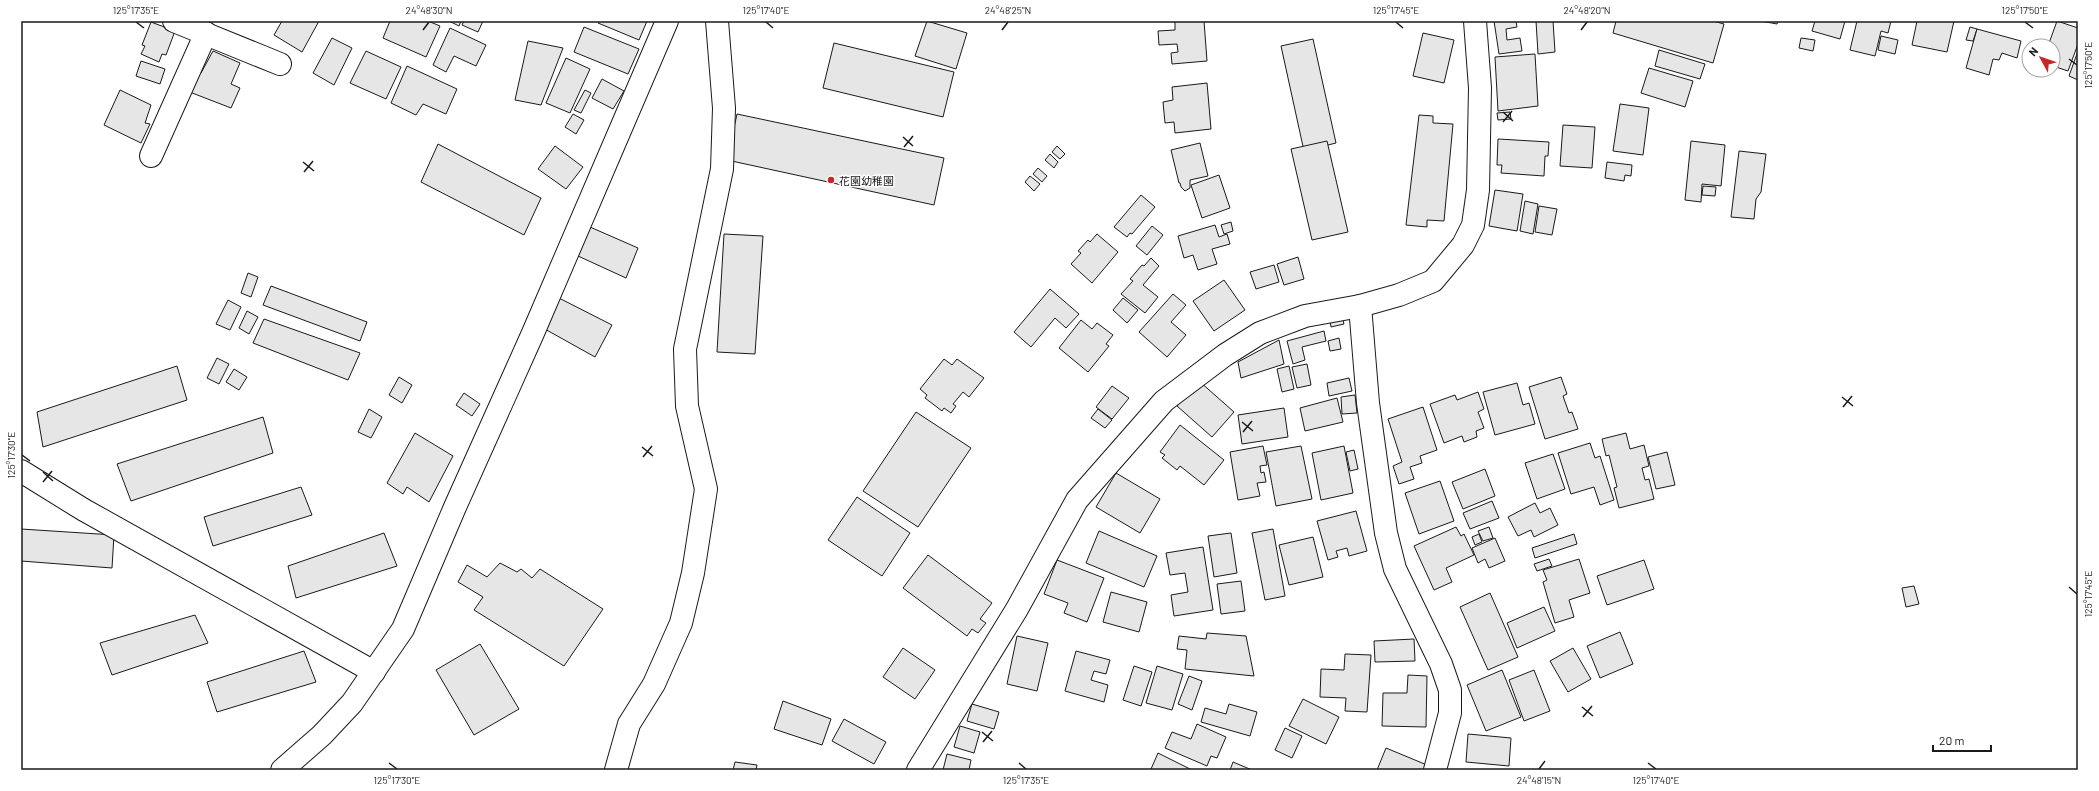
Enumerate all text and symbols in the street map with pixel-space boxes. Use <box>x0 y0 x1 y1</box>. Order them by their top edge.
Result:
text: 125°17'35"E <box>113 4 159 16</box>
text: 24°48'30"N <box>406 4 452 16</box>
text: 125°17'40"E <box>742 4 790 16</box>
text: 24°48'25"N <box>985 4 1031 16</box>
text: 125°17'45"E <box>1373 4 1419 16</box>
text: 24°48'20"N <box>1563 4 1611 16</box>
text: 125°17'50"E <box>2002 4 2048 16</box>
north arrow <box>2021 38 2061 78</box>
text: 125°17'50"E <box>2082 42 2094 88</box>
text: N <box>2026 44 2040 58</box>
place label: 花園幼稚園 <box>839 174 894 187</box>
marker: 花園幼稚園 <box>826 175 836 185</box>
text: 125°17'30"E <box>5 432 17 478</box>
text: 125°17'45"E <box>2082 571 2094 617</box>
scale bar <box>1933 727 1991 753</box>
text: 20 m <box>1939 733 1965 747</box>
text: 125°17'30"E <box>374 774 420 786</box>
text: 125°17'35"E <box>1003 774 1049 786</box>
text: 24°48'15"N <box>1517 774 1561 786</box>
text: 125°17'40"E <box>1632 774 1680 786</box>

